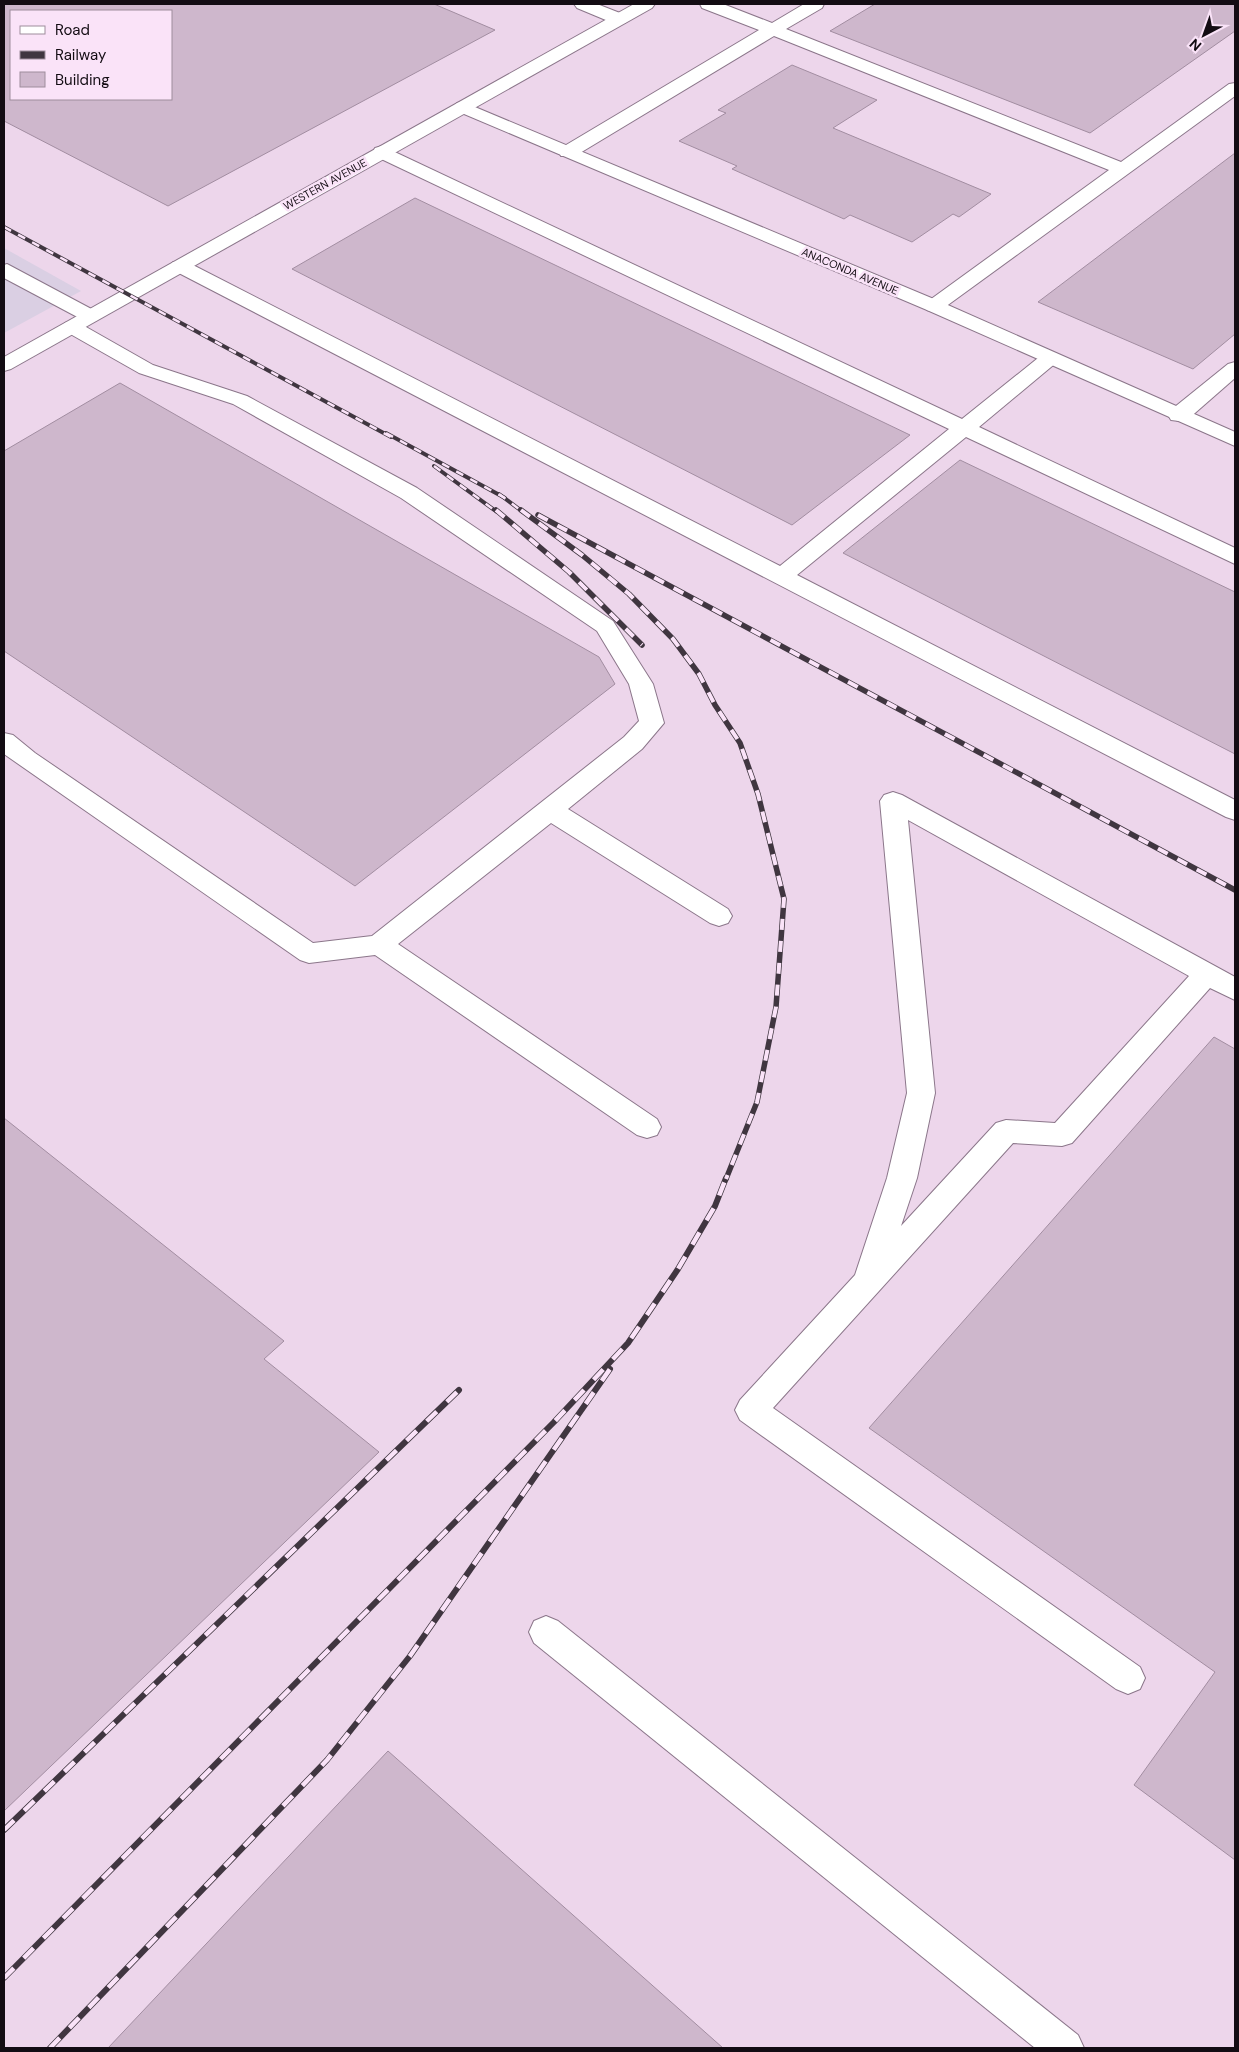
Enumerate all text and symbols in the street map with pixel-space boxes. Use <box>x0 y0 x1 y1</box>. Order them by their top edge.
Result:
legend <box>10 10 172 100</box>
north arrow <box>1179 10 1229 60</box>
text: Road <box>55 20 90 40</box>
text: N <box>1186 35 1205 55</box>
text: Railway <box>55 45 107 65</box>
text: Building <box>55 70 110 90</box>
street label: WESTERN AVENUE <box>281 155 369 213</box>
street label: ANACONDA AVENUE <box>799 244 901 298</box>

